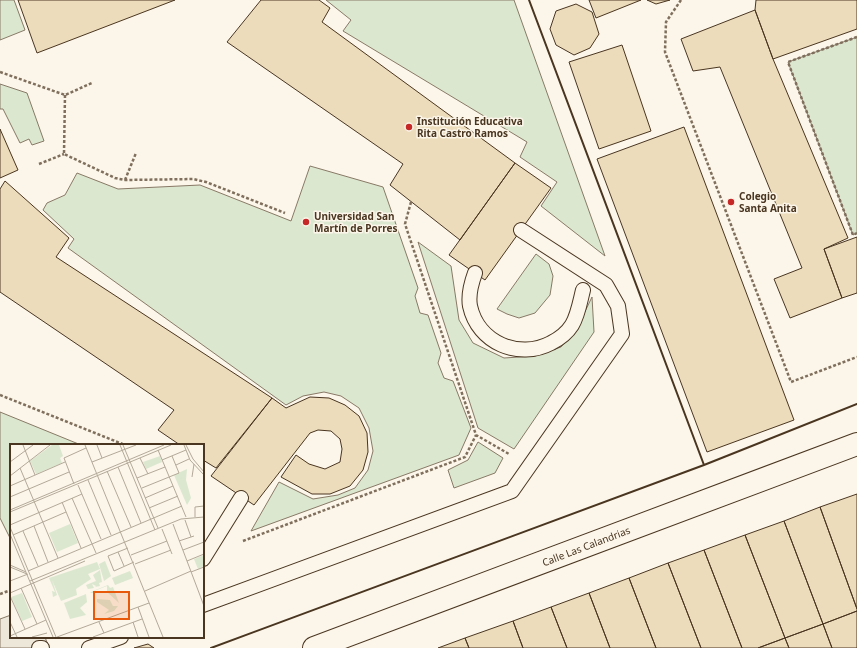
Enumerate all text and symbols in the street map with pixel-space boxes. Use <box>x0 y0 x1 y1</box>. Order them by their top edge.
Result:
place label: Institución Educativa Rita Castro Ramos <box>417 114 523 140</box>
marker: Institución Educativa Rita Castro Ramos <box>404 122 414 132</box>
place label: Colegio Santa Anita <box>739 189 797 215</box>
marker: Colegio Santa Anita <box>726 197 736 207</box>
place label: Universidad San Martín de Porres <box>314 209 397 235</box>
marker: Universidad San Martín de Porres <box>301 217 311 227</box>
inset map <box>10 444 204 638</box>
street label: Calle Las Calandrias <box>540 523 632 569</box>

